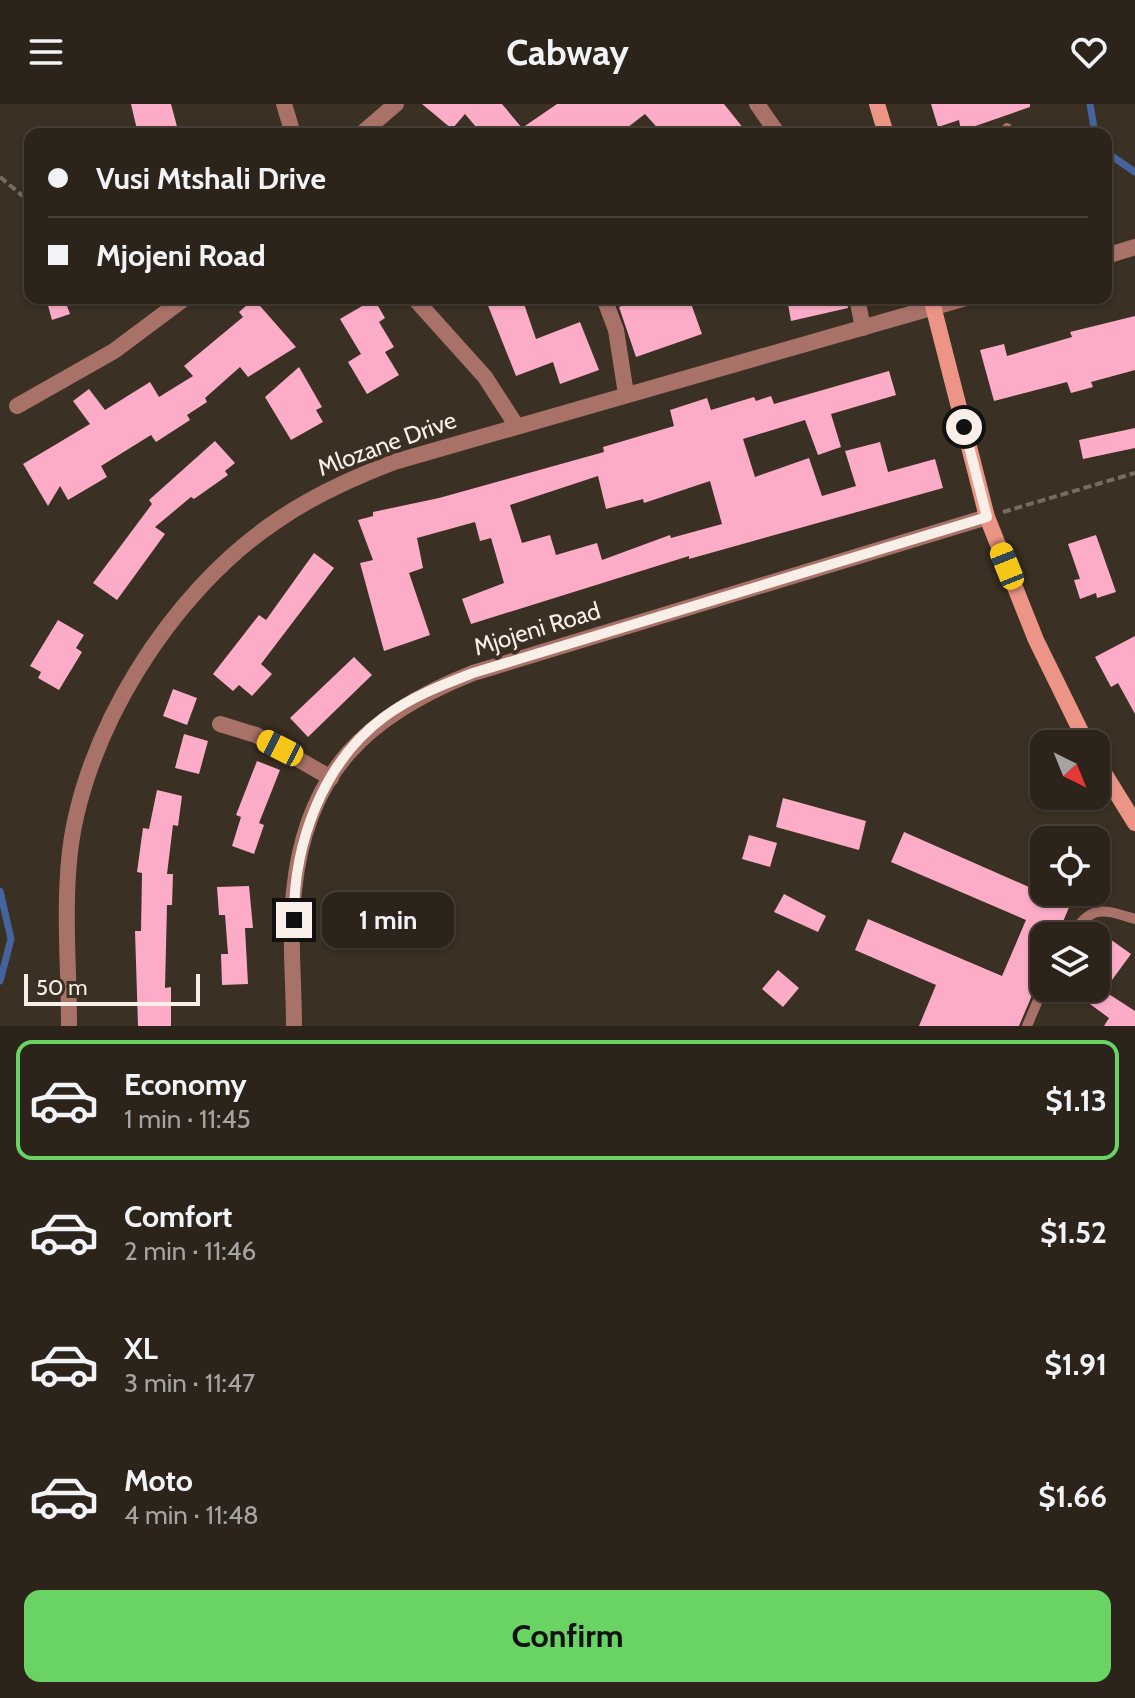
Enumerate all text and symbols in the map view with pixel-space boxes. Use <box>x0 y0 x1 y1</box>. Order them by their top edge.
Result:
icon: menu <box>24 30 68 74</box>
text: Cabway <box>506 30 629 74</box>
icon: heart <box>1067 30 1111 74</box>
text: Vusi Mtshali Drive <box>96 160 326 197</box>
text: Mjojeni Road <box>96 237 266 274</box>
street label: Mlozane Drive <box>314 405 460 482</box>
route start <box>946 409 982 445</box>
car <box>987 539 1027 593</box>
street label: Mjojeni Road <box>470 596 604 662</box>
car <box>253 726 307 770</box>
north arrow <box>1030 730 1110 810</box>
map controls <box>1030 730 1110 1002</box>
button: locate <box>1030 826 1110 906</box>
callout: 1 min <box>322 892 454 948</box>
route end <box>276 902 312 938</box>
text: 1 min <box>359 904 417 936</box>
button: layers <box>1030 922 1110 1002</box>
scale bar <box>24 970 200 1006</box>
text: 50 m <box>36 974 88 1001</box>
icon: car <box>28 1064 100 1136</box>
text: Economy <box>124 1066 247 1103</box>
text: $1.13 <box>1045 1082 1107 1119</box>
text: 1 min · 11:45 <box>124 1103 251 1135</box>
icon: car <box>28 1196 100 1268</box>
text: Comfort <box>124 1198 232 1235</box>
text: $1.52 <box>1040 1214 1107 1251</box>
text: 2 min · 11:46 <box>124 1235 256 1267</box>
icon: car <box>28 1328 100 1400</box>
text: XL <box>124 1330 158 1367</box>
text: $1.91 <box>1044 1346 1107 1383</box>
text: 3 min · 11:47 <box>124 1367 255 1399</box>
icon: car <box>28 1460 100 1532</box>
text: Moto <box>124 1462 193 1499</box>
text: $1.66 <box>1038 1478 1107 1515</box>
text: 4 min · 11:48 <box>124 1499 259 1531</box>
button: Confirm <box>24 1590 1111 1682</box>

